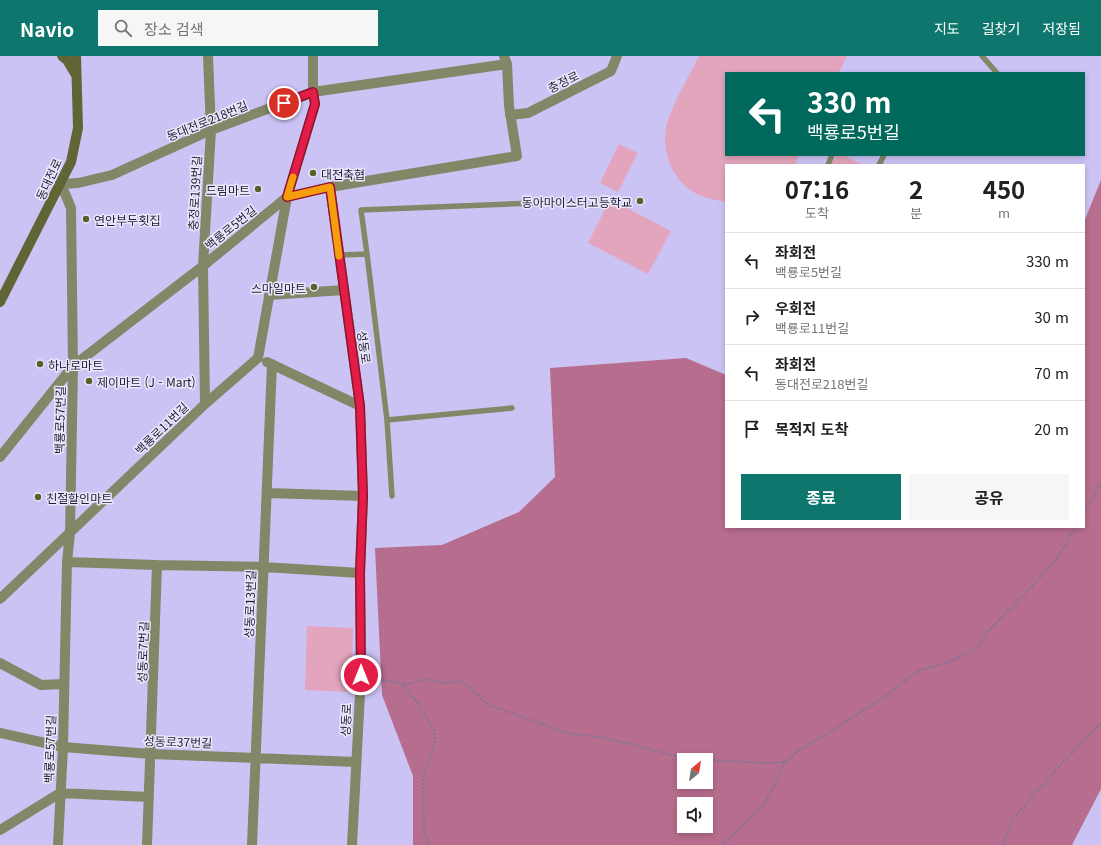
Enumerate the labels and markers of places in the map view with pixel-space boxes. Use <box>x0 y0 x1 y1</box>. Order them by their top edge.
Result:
pin <box>267 86 301 120</box>
place label: 대전축협 <box>321 165 365 182</box>
marker: 대전축협 <box>308 168 318 178</box>
place label: 드림마트 <box>206 181 250 198</box>
marker: 드림마트 <box>253 184 263 194</box>
place label: 동아마이스터고등학교 <box>522 193 632 210</box>
marker: 동아마이스터고등학교 <box>635 196 645 206</box>
place label: 연안부두횟집 <box>94 211 160 228</box>
marker: 연안부두횟집 <box>81 214 91 224</box>
place label: 스마일마트 <box>251 279 306 296</box>
marker: 스마일마트 <box>309 282 319 292</box>
place label: 하나로마트 <box>48 356 103 373</box>
marker: 하나로마트 <box>35 359 45 369</box>
place label: 제이마트 (J - Mart) <box>97 373 196 390</box>
marker: 제이마트 (J - Mart) <box>84 376 94 386</box>
place label: 친절할인마트 <box>46 489 112 506</box>
marker: 친절할인마트 <box>33 492 43 502</box>

